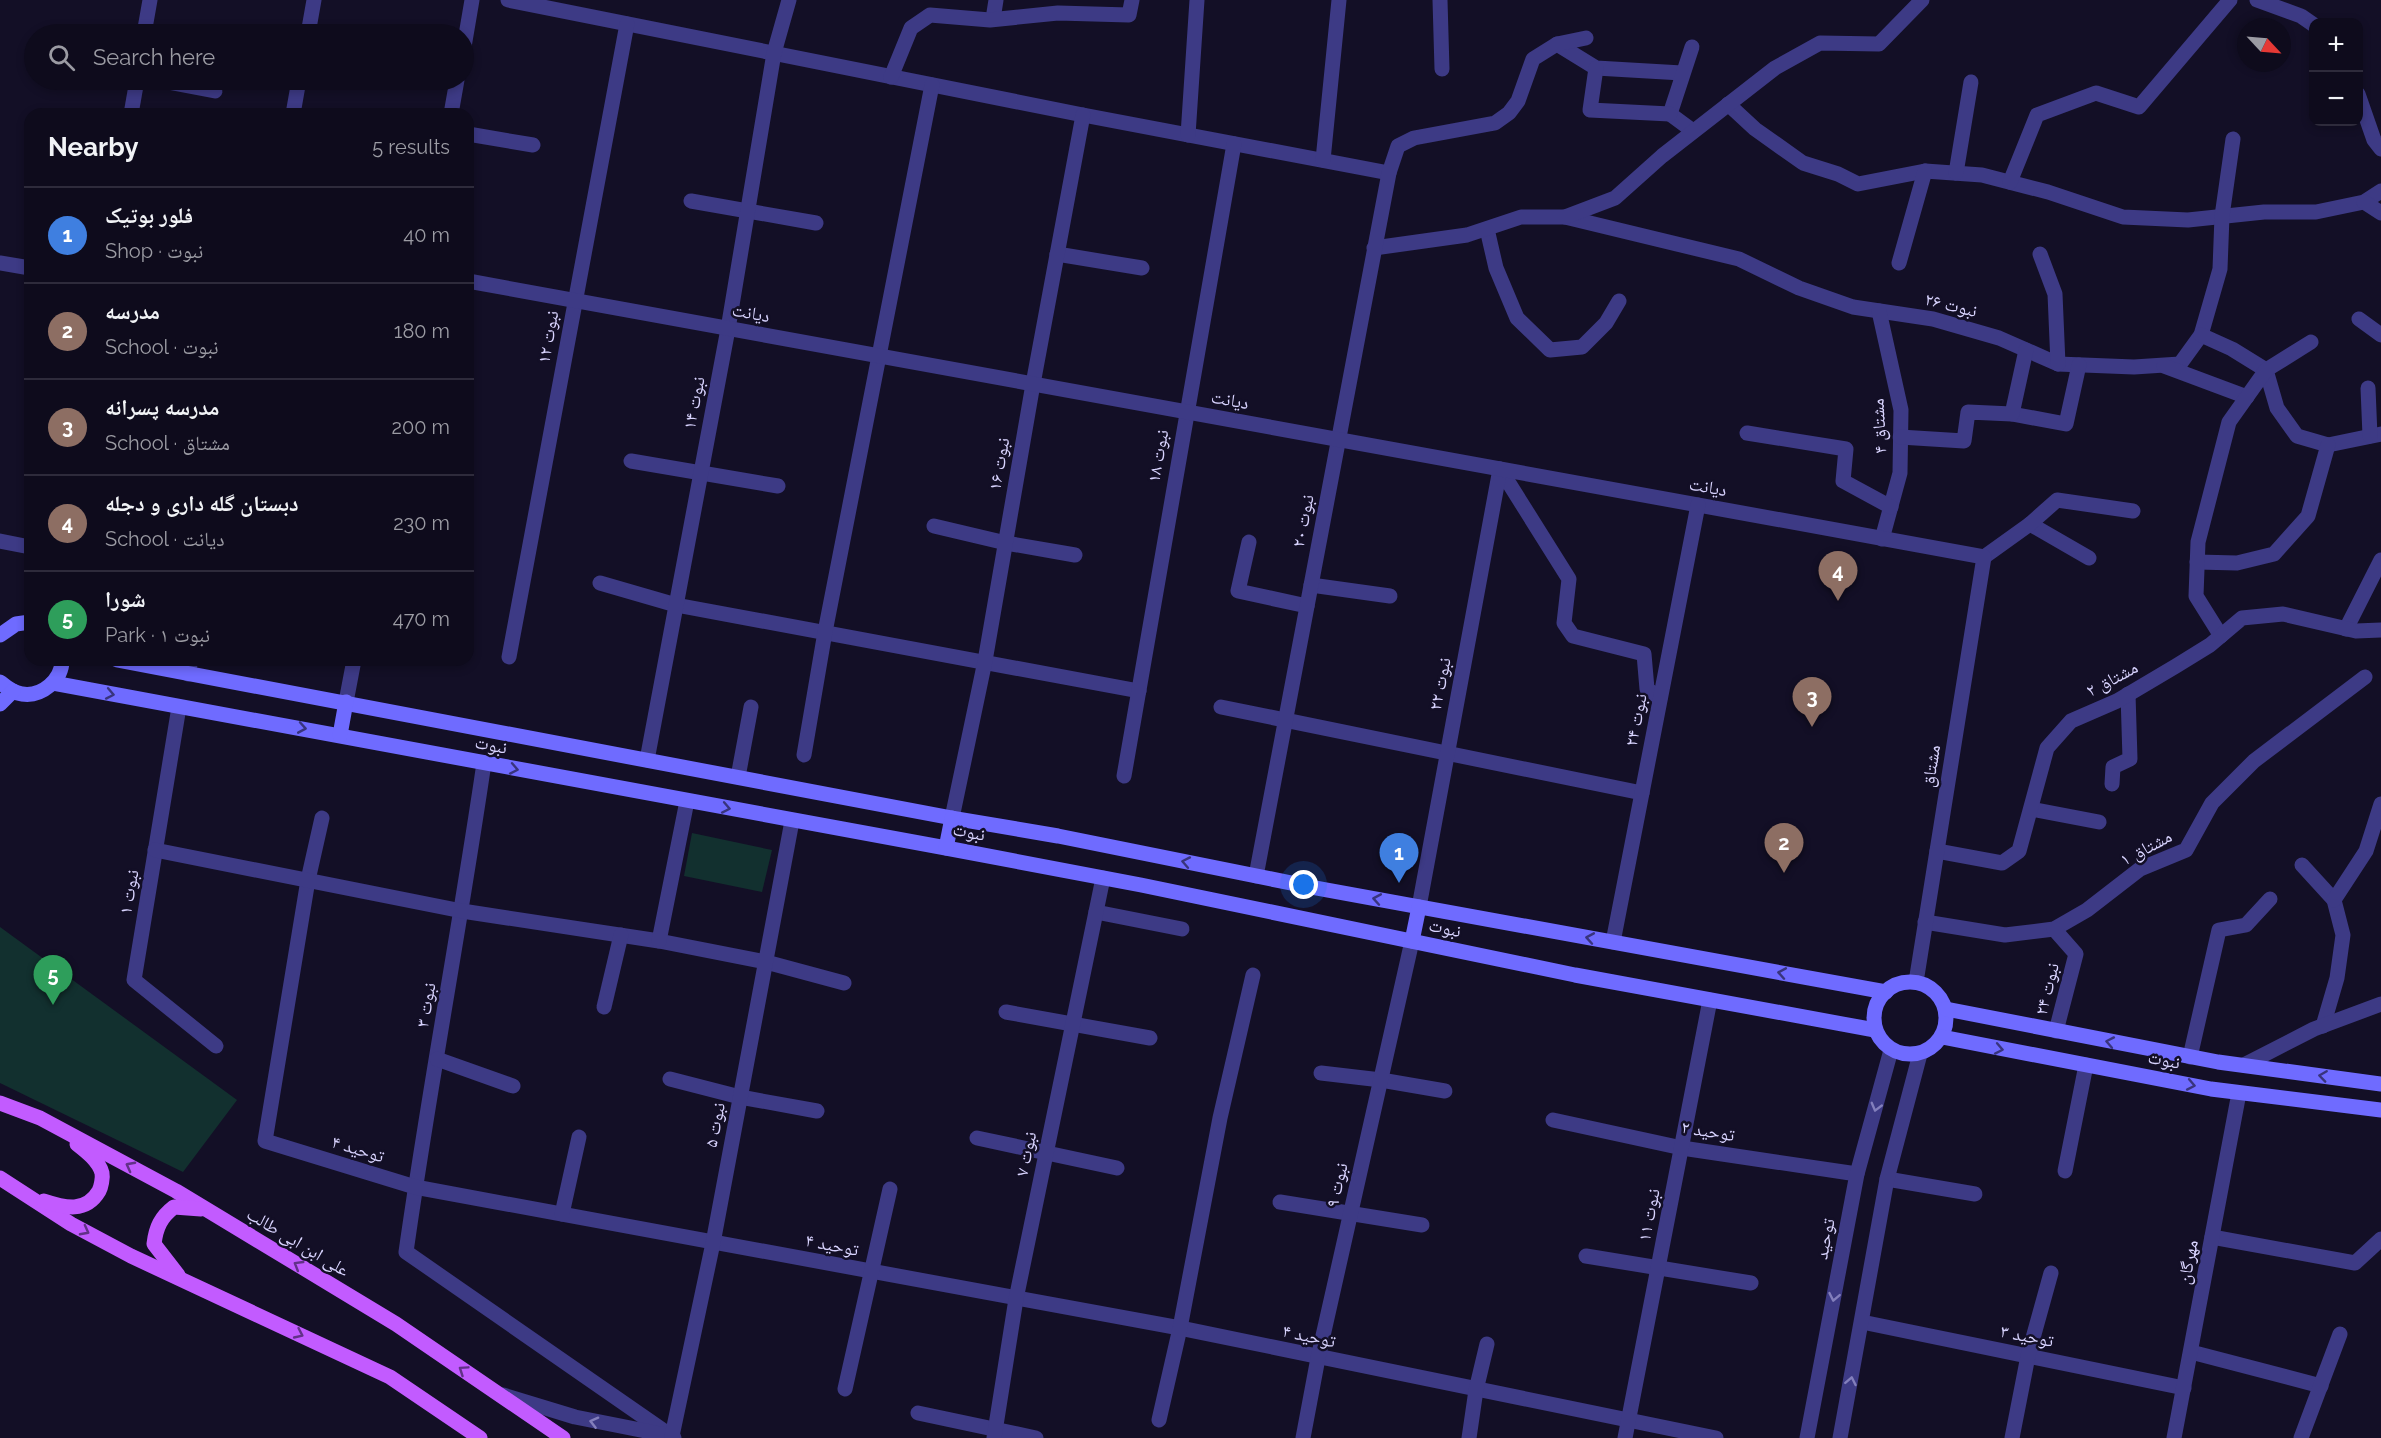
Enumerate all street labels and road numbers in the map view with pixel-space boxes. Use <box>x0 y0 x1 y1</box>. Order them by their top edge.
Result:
street label: نبوت ۲۶ <box>1923 288 1980 322</box>
street label: دیانت <box>731 299 772 326</box>
street label: نبوت ۱۲ <box>533 309 563 365</box>
street label: نبوت ۱۴ <box>678 375 709 431</box>
street label: دیانت <box>1210 386 1251 413</box>
street label: مشتاق ۴ <box>1867 398 1891 454</box>
street label: نبوت ۱۸ <box>1143 428 1173 484</box>
street label: نبوت ۱۶ <box>984 436 1014 492</box>
street label: دیانت <box>1688 473 1729 500</box>
street label: نبوت ۲۰ <box>1287 493 1318 549</box>
street label: نبوت ۲۲ <box>1424 656 1455 712</box>
street label: مشتاق ۲ <box>2082 656 2142 702</box>
street label: نبوت ۲۴ <box>1620 692 1651 748</box>
street label: نبوت <box>473 731 509 758</box>
street label: مشتاق <box>1917 743 1945 789</box>
street label: نبوت <box>951 818 987 845</box>
street label: مشتاق ۱ <box>2116 825 2176 871</box>
street label: نبوت ۱ <box>114 868 143 916</box>
street label: نبوت <box>1427 914 1463 942</box>
street label: نبوت ۲۴ <box>2030 960 2064 1017</box>
street label: نبوت ۳ <box>411 981 440 1029</box>
street label: نبوت <box>2146 1046 2182 1073</box>
street label: نبوت ۵ <box>700 1101 730 1149</box>
street label: توحید ۲ <box>1680 1116 1736 1145</box>
street label: نبوت ۷ <box>1011 1130 1041 1178</box>
street label: توحید ۴ <box>329 1131 387 1167</box>
street label: نبوت ۹ <box>1321 1160 1352 1209</box>
street label: نبوت ۱۱ <box>1633 1187 1664 1243</box>
street label: علی ابن ابی طالب <box>243 1203 353 1281</box>
street label: توحید <box>1810 1217 1839 1261</box>
street label: توحید ۴ <box>804 1229 860 1260</box>
street label: مهرگان <box>2173 1238 2203 1286</box>
street label: توحید ۴ <box>1281 1320 1338 1352</box>
street label: توحید ۳ <box>1999 1320 2055 1351</box>

